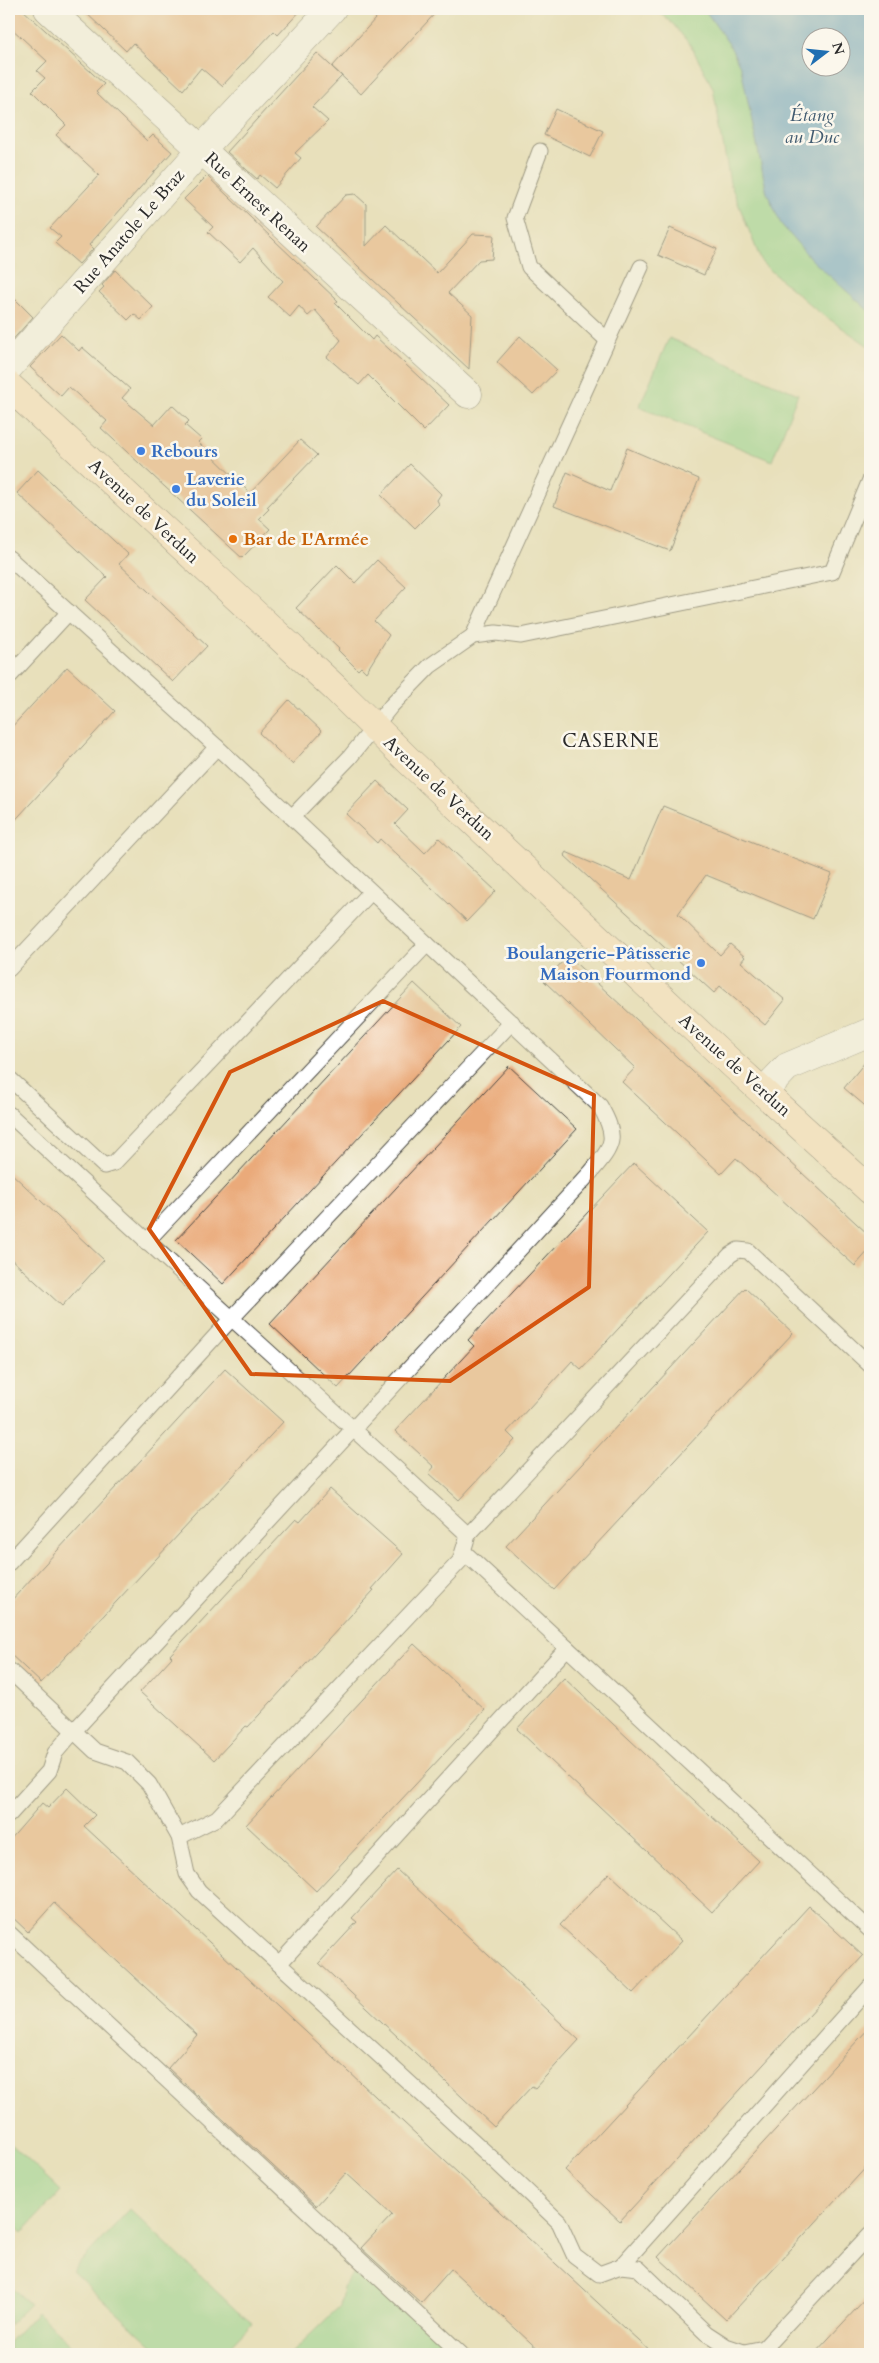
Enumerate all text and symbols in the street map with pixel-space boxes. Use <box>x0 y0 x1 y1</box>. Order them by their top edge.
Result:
north arrow <box>802 28 852 78</box>
text: N <box>827 40 849 57</box>
water label: Étang au Duc <box>785 102 840 150</box>
street label: Rue Ernest Renan <box>199 147 317 259</box>
street label: Rue Anatole Le Braz <box>68 164 191 299</box>
place label: Rebours <box>151 439 218 464</box>
marker: Rebours <box>135 445 147 457</box>
street label: Avenue de Verdun <box>83 453 205 570</box>
place label: Laverie du Soleil <box>186 467 257 513</box>
marker: Laverie du Soleil <box>170 483 182 495</box>
place label: Bar de L'Armée <box>243 527 369 552</box>
marker: Bar de L'Armée <box>227 533 239 545</box>
district label: CASERNE <box>562 728 660 754</box>
street label: Avenue de Verdun <box>378 730 500 847</box>
place label: Boulangerie-Pâtisserie Maison Fourmond <box>506 941 692 987</box>
marker: Boulangerie-Pâtisserie Maison Fourmond <box>695 957 707 969</box>
street label: Avenue de Verdun <box>673 1008 797 1123</box>

